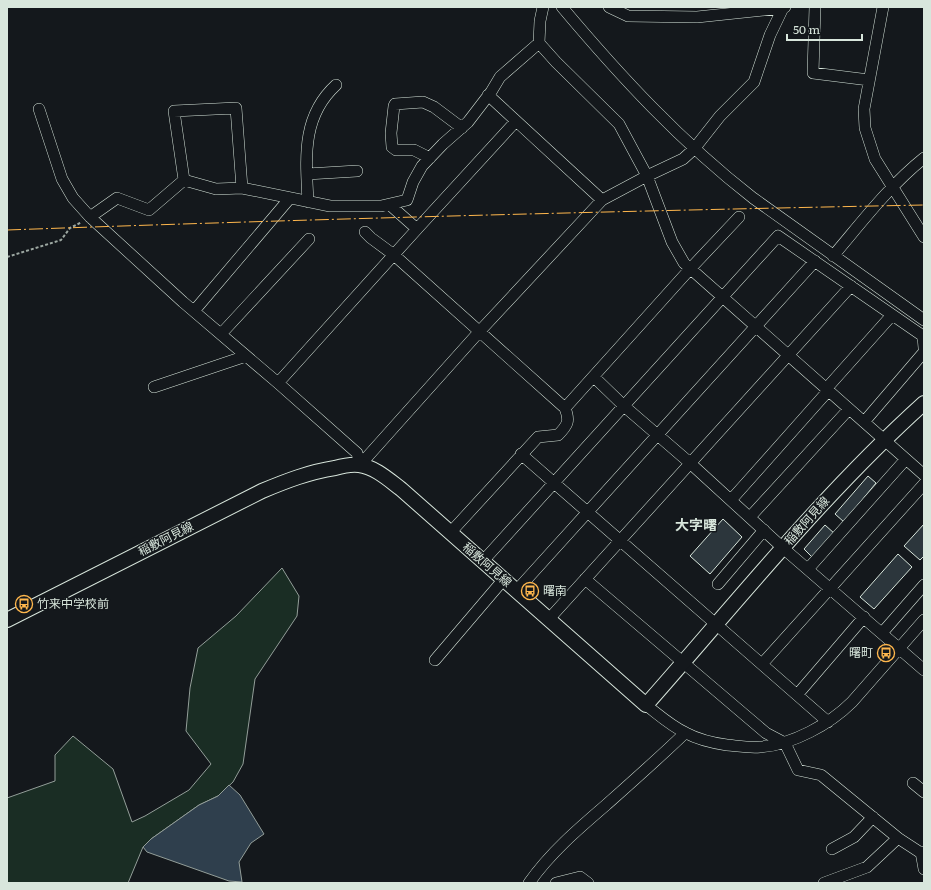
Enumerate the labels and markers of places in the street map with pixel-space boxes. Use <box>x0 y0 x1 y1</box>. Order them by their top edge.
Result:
bus stop icon: 曙南 <box>520 581 540 601</box>
place label: 曙南 <box>543 581 567 599</box>
bus stop icon: 竹来中学校前 <box>14 594 34 614</box>
place label: 竹来中学校前 <box>37 594 109 612</box>
place label: 曙町 <box>849 643 873 661</box>
bus stop icon: 曙町 <box>876 643 896 663</box>

